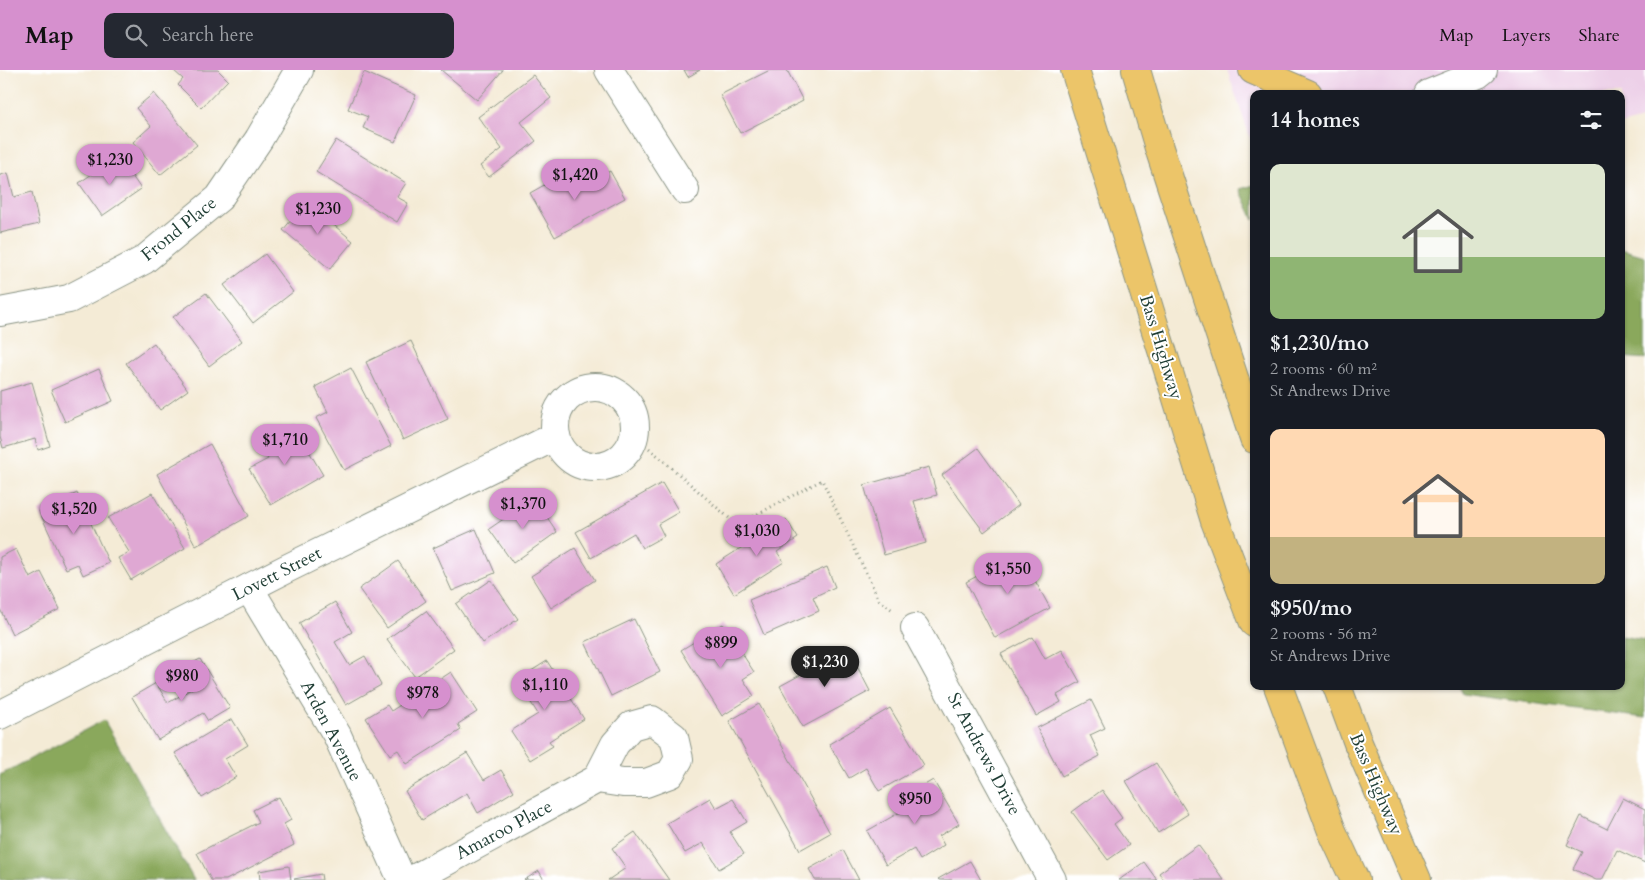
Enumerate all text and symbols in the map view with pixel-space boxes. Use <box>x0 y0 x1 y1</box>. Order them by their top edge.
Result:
search box <box>104 13 454 58</box>
text: Map <box>25 19 74 52</box>
icon: search <box>122 21 150 49</box>
text: Search here <box>162 22 254 48</box>
text: Map <box>1439 23 1474 48</box>
text: Layers <box>1502 23 1551 48</box>
text: Share <box>1579 23 1620 48</box>
text: 14 homes <box>1270 106 1360 135</box>
icon: filters <box>1577 106 1605 134</box>
pin: $1,230 <box>69 144 151 186</box>
text: $1,230 <box>87 149 133 171</box>
pin: $1,420 <box>534 158 616 201</box>
text: $1,420 <box>552 164 598 186</box>
street label: Frond Place <box>136 191 222 267</box>
pin: $1,230 <box>277 192 359 235</box>
icon: home <box>1393 196 1483 286</box>
text: $1,230 <box>295 198 341 220</box>
street label: Bass Highway <box>1133 291 1189 403</box>
text: $1,230/mo <box>1270 329 1369 358</box>
text: 2 rooms · 60 m² <box>1270 358 1377 380</box>
text: St Andrews Drive <box>1270 380 1391 402</box>
pin: $1,710 <box>244 424 326 466</box>
text: $1,710 <box>262 429 308 451</box>
icon: home <box>1393 461 1483 551</box>
pin: $1,370 <box>482 488 564 530</box>
pin: $1,520 <box>33 492 115 535</box>
text: $1,370 <box>500 493 546 515</box>
text: $1,520 <box>51 498 97 520</box>
pin: $1,030 <box>716 514 798 557</box>
text: $1,030 <box>734 520 780 542</box>
street label: Lovett Street <box>228 541 326 607</box>
pin: $1,550 <box>967 552 1049 595</box>
text: $1,550 <box>985 558 1031 580</box>
text: $950/mo <box>1270 594 1352 623</box>
text: 2 rooms · 56 m² <box>1270 623 1377 645</box>
pin: $899 <box>691 626 751 669</box>
text: $899 <box>705 632 737 654</box>
text: St Andrews Drive <box>1270 645 1391 667</box>
pin: $1,230 <box>784 646 866 688</box>
text: $1,230 <box>802 651 848 673</box>
pin: $980 <box>152 660 212 702</box>
text: $980 <box>166 665 198 687</box>
pin: $1,110 <box>504 668 586 711</box>
text: $1,110 <box>522 674 568 696</box>
street label: Arden Avenue <box>294 676 368 786</box>
pin: $978 <box>393 676 453 719</box>
text: $978 <box>407 682 439 704</box>
street label: St Andrews Drive <box>941 688 1027 820</box>
street label: Bass Highway <box>1343 729 1409 839</box>
pin: $950 <box>885 782 945 825</box>
text: $950 <box>899 788 931 810</box>
street label: Amaroo Place <box>451 794 557 866</box>

